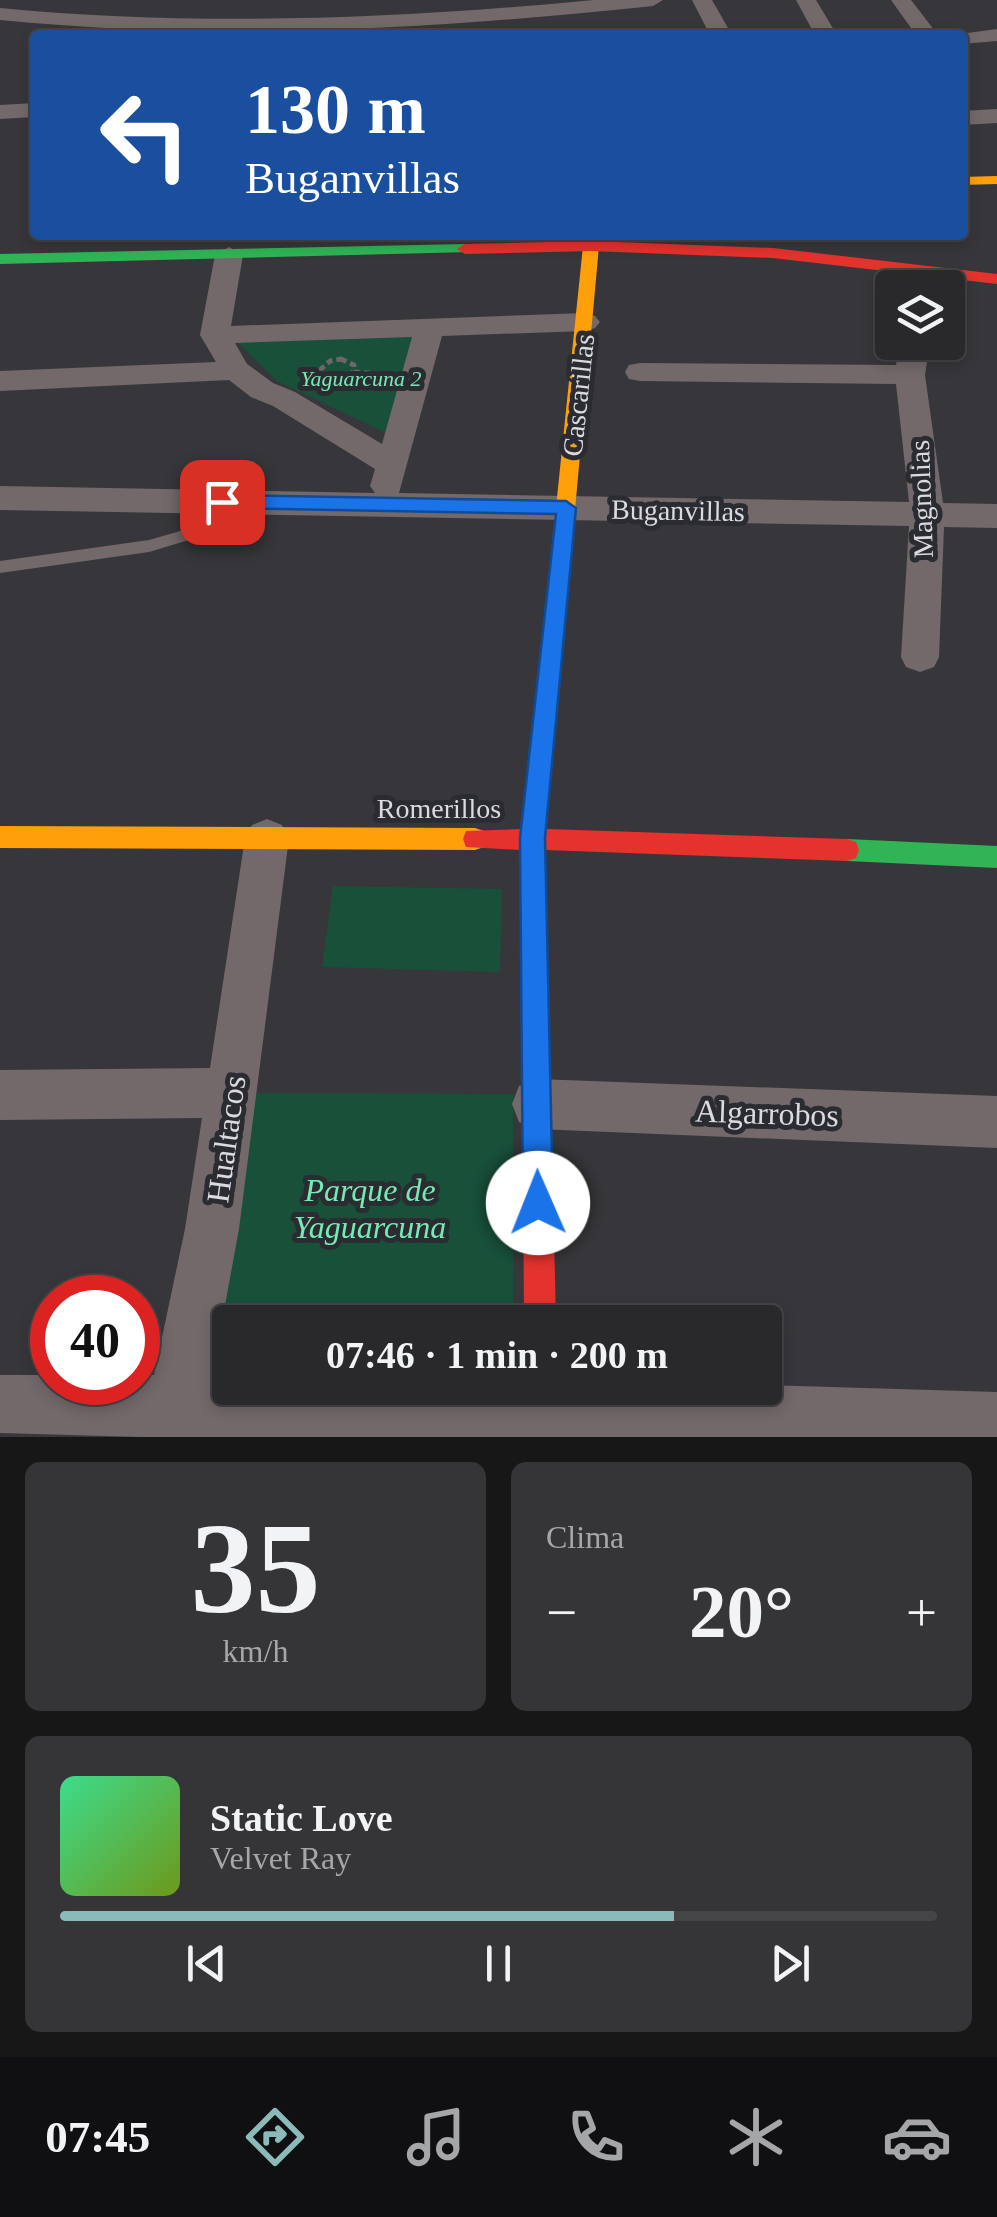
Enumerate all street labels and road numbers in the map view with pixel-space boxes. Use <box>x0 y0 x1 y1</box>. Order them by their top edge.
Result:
street label: Cascarillas <box>557 332 600 458</box>
street label: Magnolias <box>904 439 939 559</box>
street label: Buganvillas <box>611 494 745 527</box>
street label: Romerillos <box>377 793 501 824</box>
street label: Hualtacos <box>199 1073 253 1205</box>
street label: Algarrobos <box>694 1092 840 1134</box>

